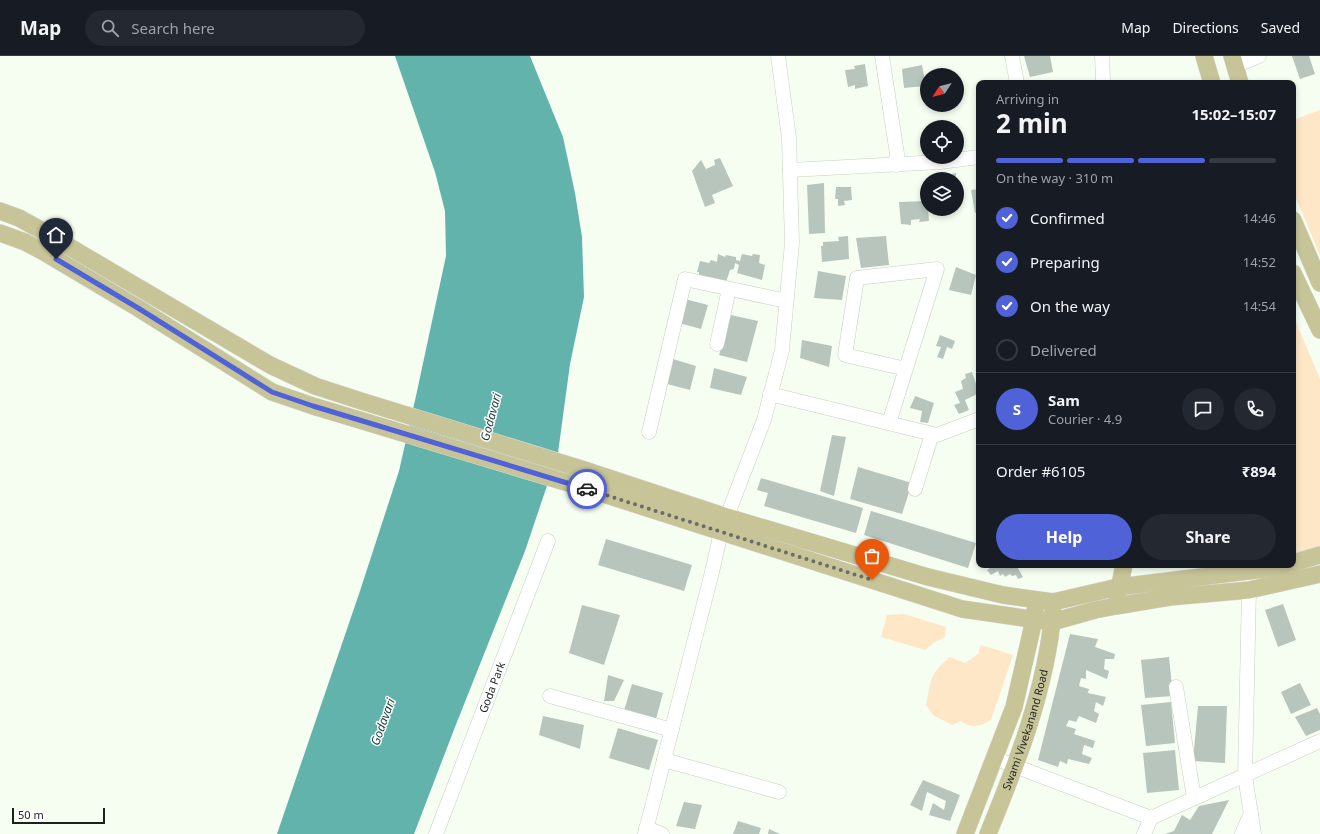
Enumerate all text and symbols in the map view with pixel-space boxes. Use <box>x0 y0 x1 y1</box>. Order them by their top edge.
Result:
search box <box>85 10 365 46</box>
text: Map <box>20 15 61 41</box>
icon: search <box>99 17 121 39</box>
text: Search here <box>131 18 215 38</box>
text: Map <box>1121 18 1150 37</box>
text: Directions <box>1172 18 1239 37</box>
text: Saved <box>1261 18 1300 37</box>
north arrow <box>920 68 964 112</box>
map controls <box>920 68 964 216</box>
text: Arriving in <box>996 90 1059 108</box>
text: 15:02–15:07 <box>1191 104 1276 124</box>
text: 2 min <box>996 105 1068 141</box>
button: locate <box>920 120 964 164</box>
text: On the way · 310 m <box>996 169 1113 187</box>
button: layers <box>920 172 964 216</box>
icon: check <box>996 207 1018 229</box>
text: Confirmed <box>1030 208 1105 228</box>
text: 14:46 <box>1243 209 1276 227</box>
pin <box>39 218 73 259</box>
icon: home <box>45 224 67 246</box>
icon: check <box>996 251 1018 273</box>
text: Preparing <box>1030 252 1100 272</box>
text: 14:52 <box>1243 253 1276 271</box>
icon: check <box>996 295 1018 317</box>
text: On the way <box>1030 296 1110 316</box>
text: 14:54 <box>1243 297 1276 315</box>
text: Delivered <box>1030 340 1097 360</box>
button: chat <box>1182 388 1224 430</box>
button: phone <box>1234 388 1276 430</box>
water label: Godavari <box>476 390 505 443</box>
text: Sam <box>1048 390 1080 410</box>
text: S <box>1013 399 1021 419</box>
text: Courier · 4.9 <box>1048 410 1122 428</box>
text: Order #6105 <box>996 461 1085 481</box>
text: ₹894 <box>1242 461 1276 481</box>
courier <box>567 469 607 509</box>
icon: car <box>576 478 598 500</box>
button: Help <box>996 514 1132 560</box>
button: Share <box>1140 514 1276 560</box>
pin <box>855 539 889 580</box>
icon: bag <box>861 545 883 567</box>
street label: Goda Park <box>475 659 508 715</box>
street label: Swami Vivekanand Road <box>998 668 1051 792</box>
water label: Godavari <box>366 695 399 748</box>
scale bar <box>12 806 105 825</box>
text: 50 m <box>18 807 44 822</box>

